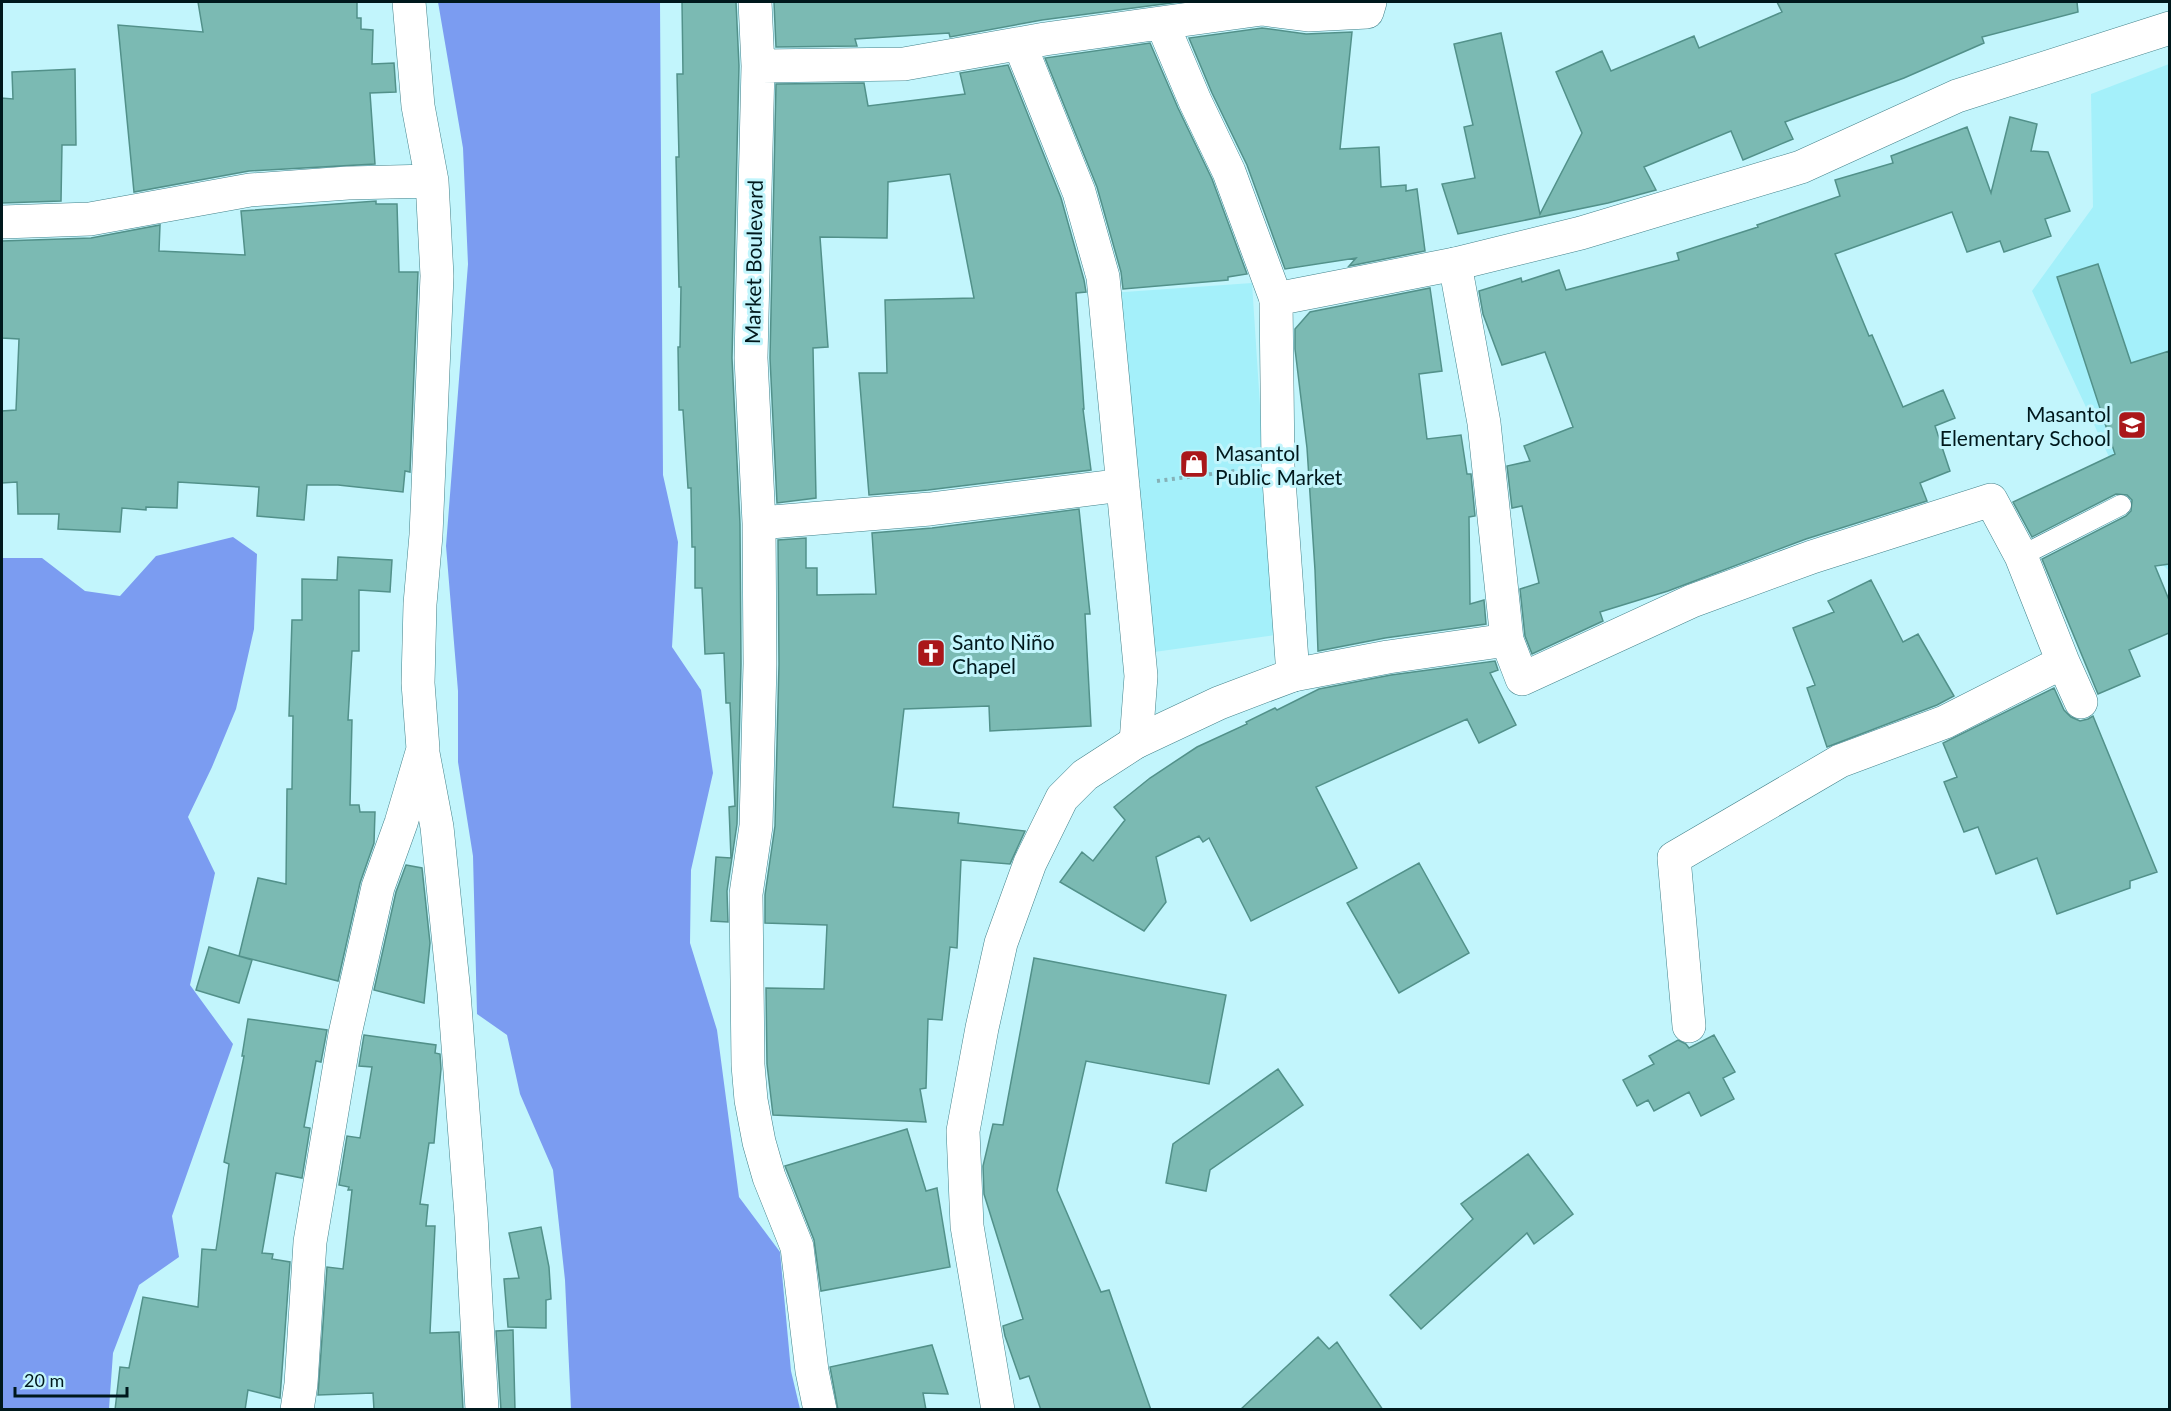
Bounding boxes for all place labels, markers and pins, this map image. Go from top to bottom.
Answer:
place label: Masantol Elementary School [1940,401,2111,450]
school or university icon: Masantol Elementary School [2116,409,2148,441]
place label: Masantol Public Market [1215,440,1343,489]
shop icon: Masantol Public Market [1178,448,1210,480]
place label: Santo Niño Chapel [952,629,1055,678]
church icon: Santo Niño Chapel [915,637,947,669]

